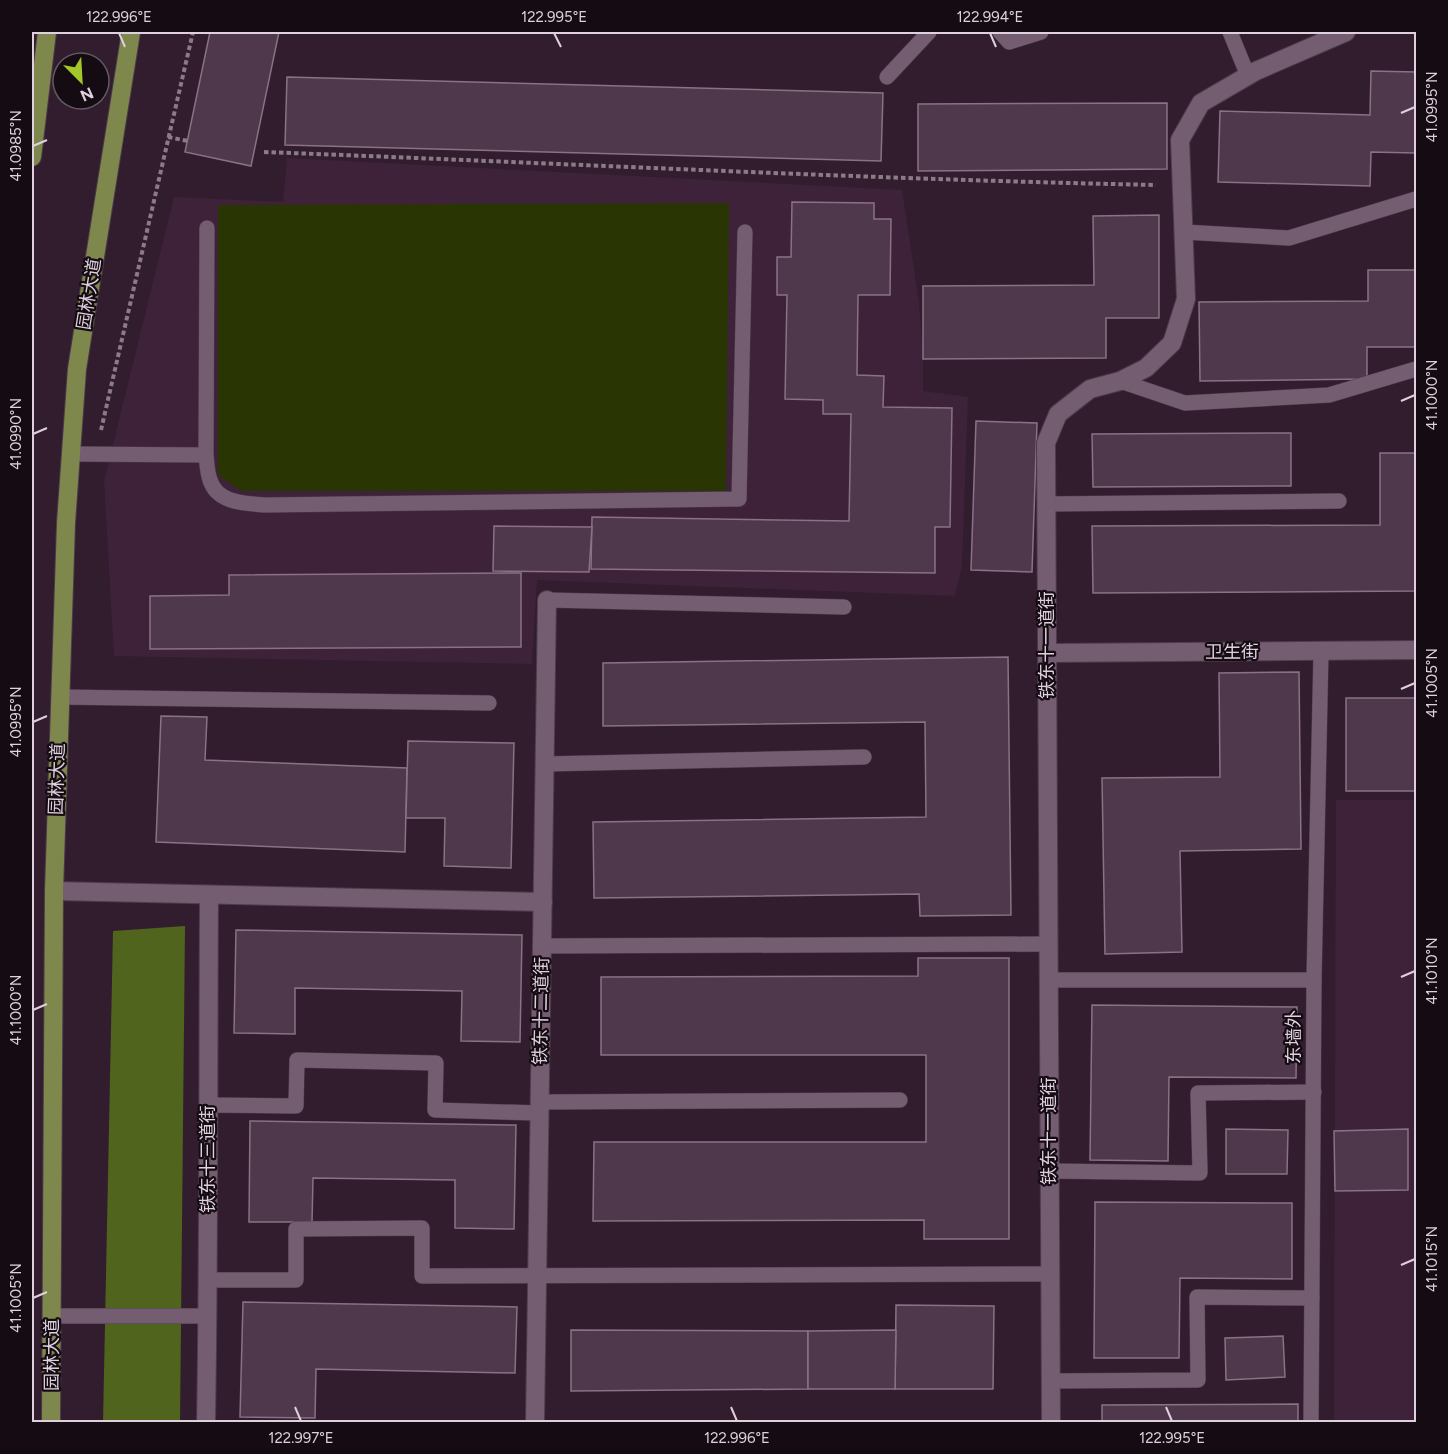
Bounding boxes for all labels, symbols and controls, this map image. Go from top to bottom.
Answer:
text: 122.996°E [86,8,152,26]
text: 122.995°E [521,8,587,26]
text: 122.994°E [957,8,1023,26]
north arrow [51,51,111,111]
text: 41.0995°N [1423,72,1441,143]
text: N [77,83,96,105]
text: 41.0985°N [7,110,25,182]
street label: 园林大道 [73,257,105,331]
text: 41.1000°N [1423,360,1441,430]
text: 41.0990°N [7,398,25,470]
street label: 铁东十一道街 [1036,591,1058,699]
street label: 卫生街 [1205,641,1259,663]
text: 41.1005°N [1423,648,1441,718]
text: 41.0995°N [7,687,25,758]
street label: 园林大道 [45,743,69,815]
text: 41.1010°N [1423,937,1441,1005]
street label: 铁东十二道街 [529,957,553,1065]
text: 41.1000°N [7,975,25,1045]
street label: 东墙外 [1283,1010,1305,1064]
street label: 铁东十一道街 [1038,1077,1060,1185]
street label: 铁东十三道街 [197,1105,219,1213]
text: 41.1015°N [1423,1226,1441,1292]
text: 41.1005°N [7,1263,25,1333]
street label: 园林大道 [41,1319,63,1391]
text: 122.997°E [268,1429,334,1447]
text: 122.996°E [704,1429,770,1447]
text: 122.995°E [1139,1429,1205,1447]

